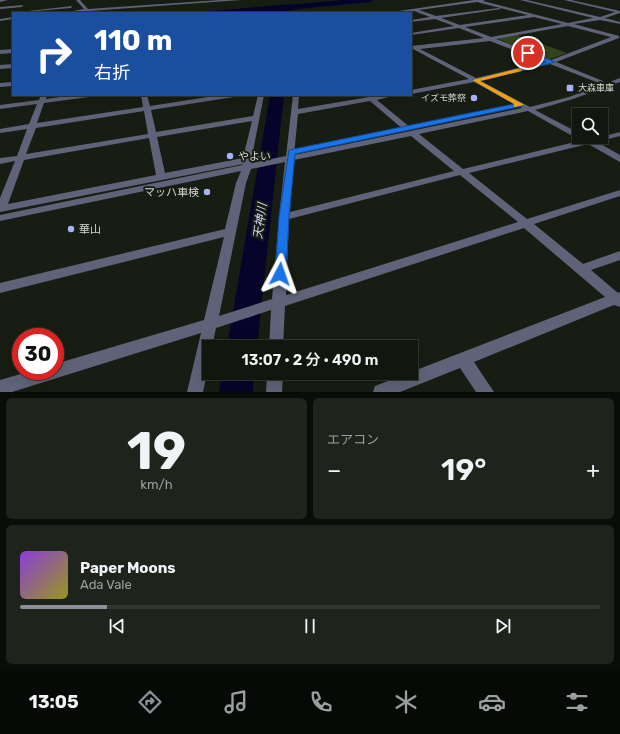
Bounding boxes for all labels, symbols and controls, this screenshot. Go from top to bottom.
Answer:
text: 110 m [94,24,172,57]
icon: right [28,28,80,80]
pin [511,36,545,70]
icon: arrive [517,42,539,64]
text: 右折 [94,62,130,84]
marker: 大森車庫 [565,83,575,93]
place label: 大森車庫 [578,83,614,93]
place label: イズモ葬祭 [421,93,466,103]
marker: イズモ葬祭 [469,93,479,103]
map controls [572,108,608,144]
button: search [572,108,608,144]
place label: やよい [238,150,271,163]
marker: やよい [225,151,235,161]
place label: マッハ車検 [144,186,199,199]
marker: マッハ車検 [202,187,212,197]
water label: 天神川 [251,200,270,240]
place label: 華山 [79,223,101,236]
marker: 華山 [66,224,76,234]
position arrow [259,253,301,295]
speed limit sign: 30 [12,328,64,380]
text: 13:07 · 2 分 · 490 m [242,351,378,369]
text: 19 [127,420,186,482]
text: エアコン [327,432,379,447]
text: 19° [441,452,486,488]
text: − [327,457,341,484]
text: + [586,457,600,484]
text: km/h [140,477,173,492]
text: Paper Moons [80,559,176,577]
text: Ada Vale [80,577,132,592]
icon: previous [106,615,128,637]
icon: pause [299,615,321,637]
icon: next [492,615,514,637]
icon: directions [136,688,164,716]
icon: music [222,688,250,716]
icon: phone [307,688,335,716]
icon: climate [392,688,420,716]
icon: car [478,688,506,716]
icon: filters [563,688,591,716]
text: 13:05 [29,691,79,713]

